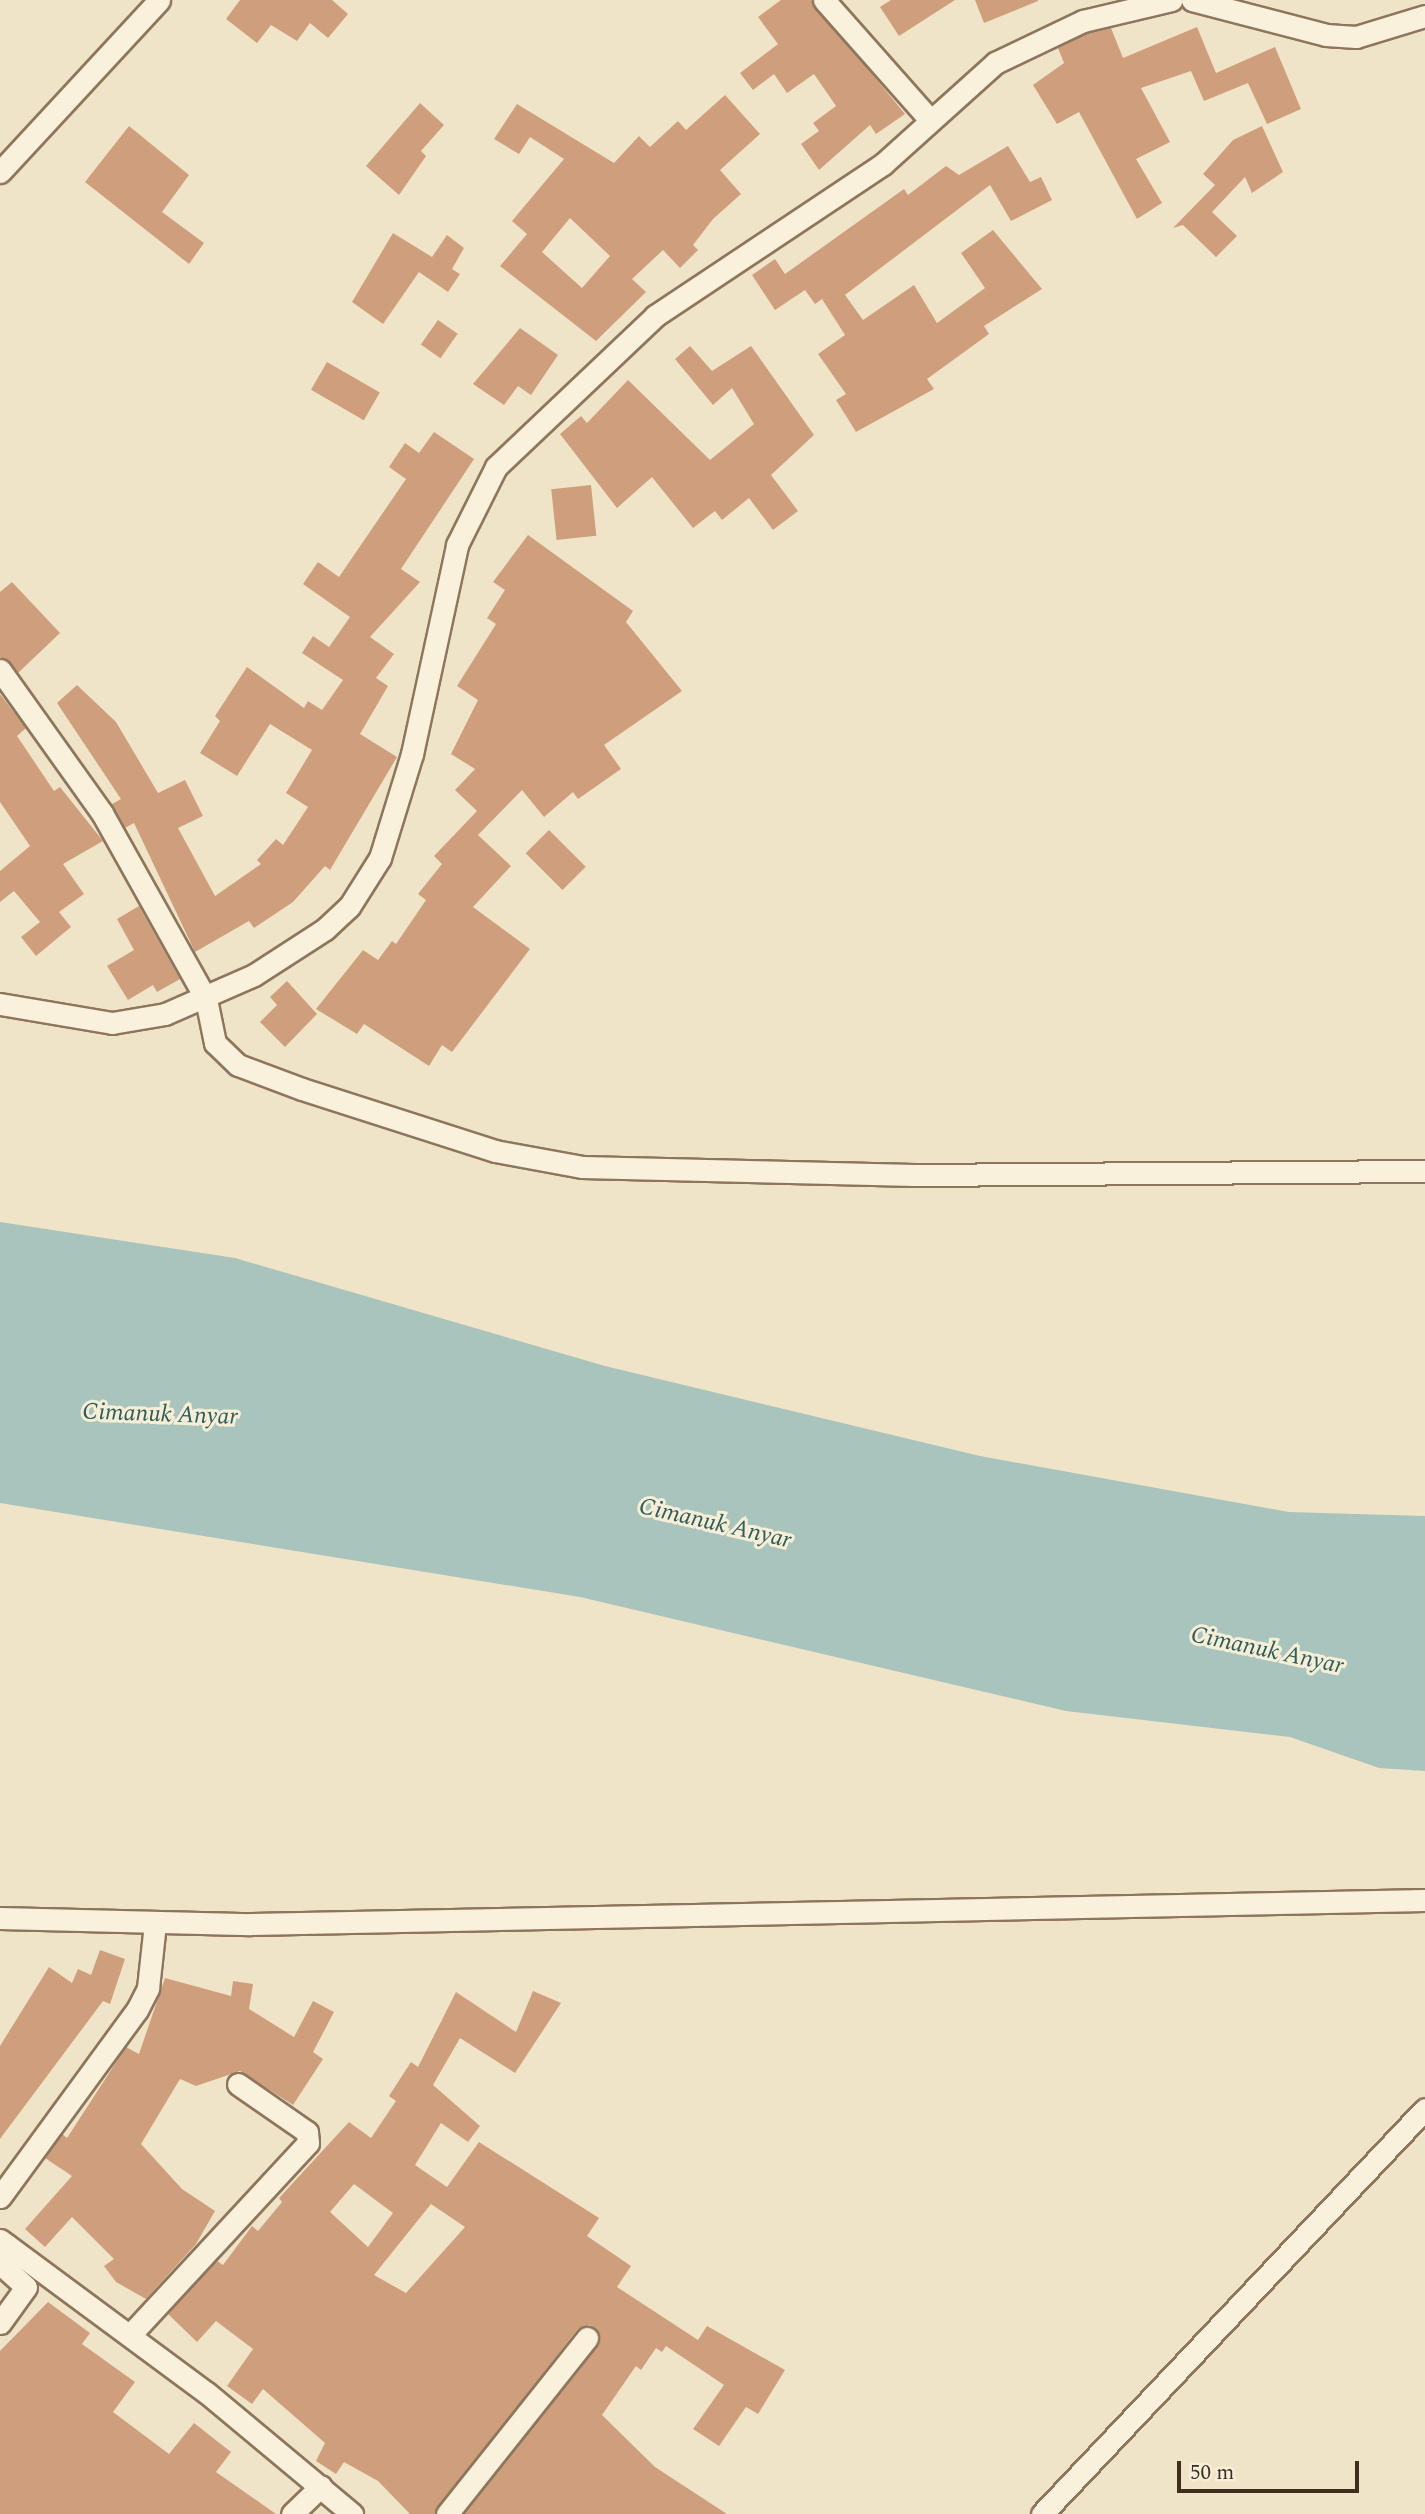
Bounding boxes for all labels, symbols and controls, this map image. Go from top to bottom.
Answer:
water label: Cimanuk Anyar [82,1398,238,1432]
water label: Cimanuk Anyar [636,1492,794,1556]
water label: Cimanuk Anyar [1188,1621,1346,1681]
scale bar [1180,2448,1362,2492]
text: 50 m [1190,2457,1234,2489]

